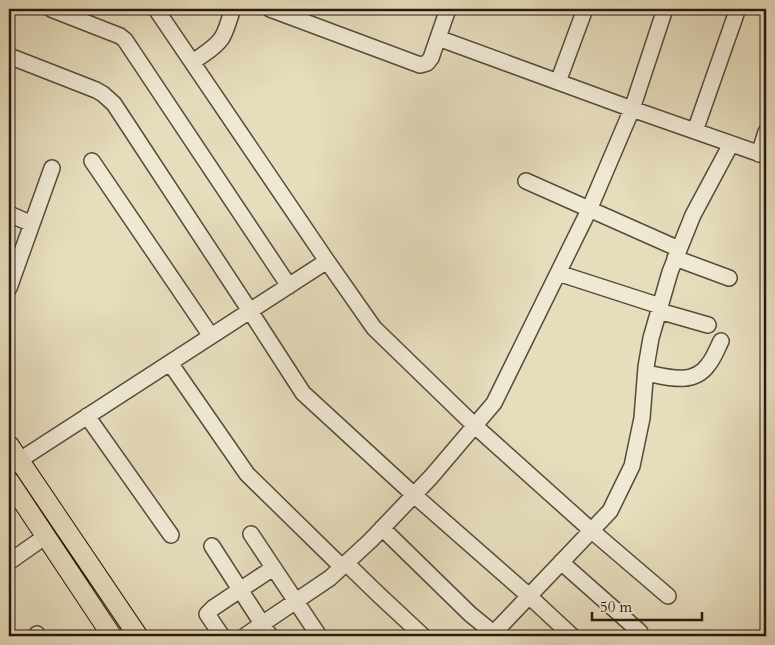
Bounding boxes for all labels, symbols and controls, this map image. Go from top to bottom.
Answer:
scale bar [592,590,702,622]
text: 50 m [600,597,632,617]

